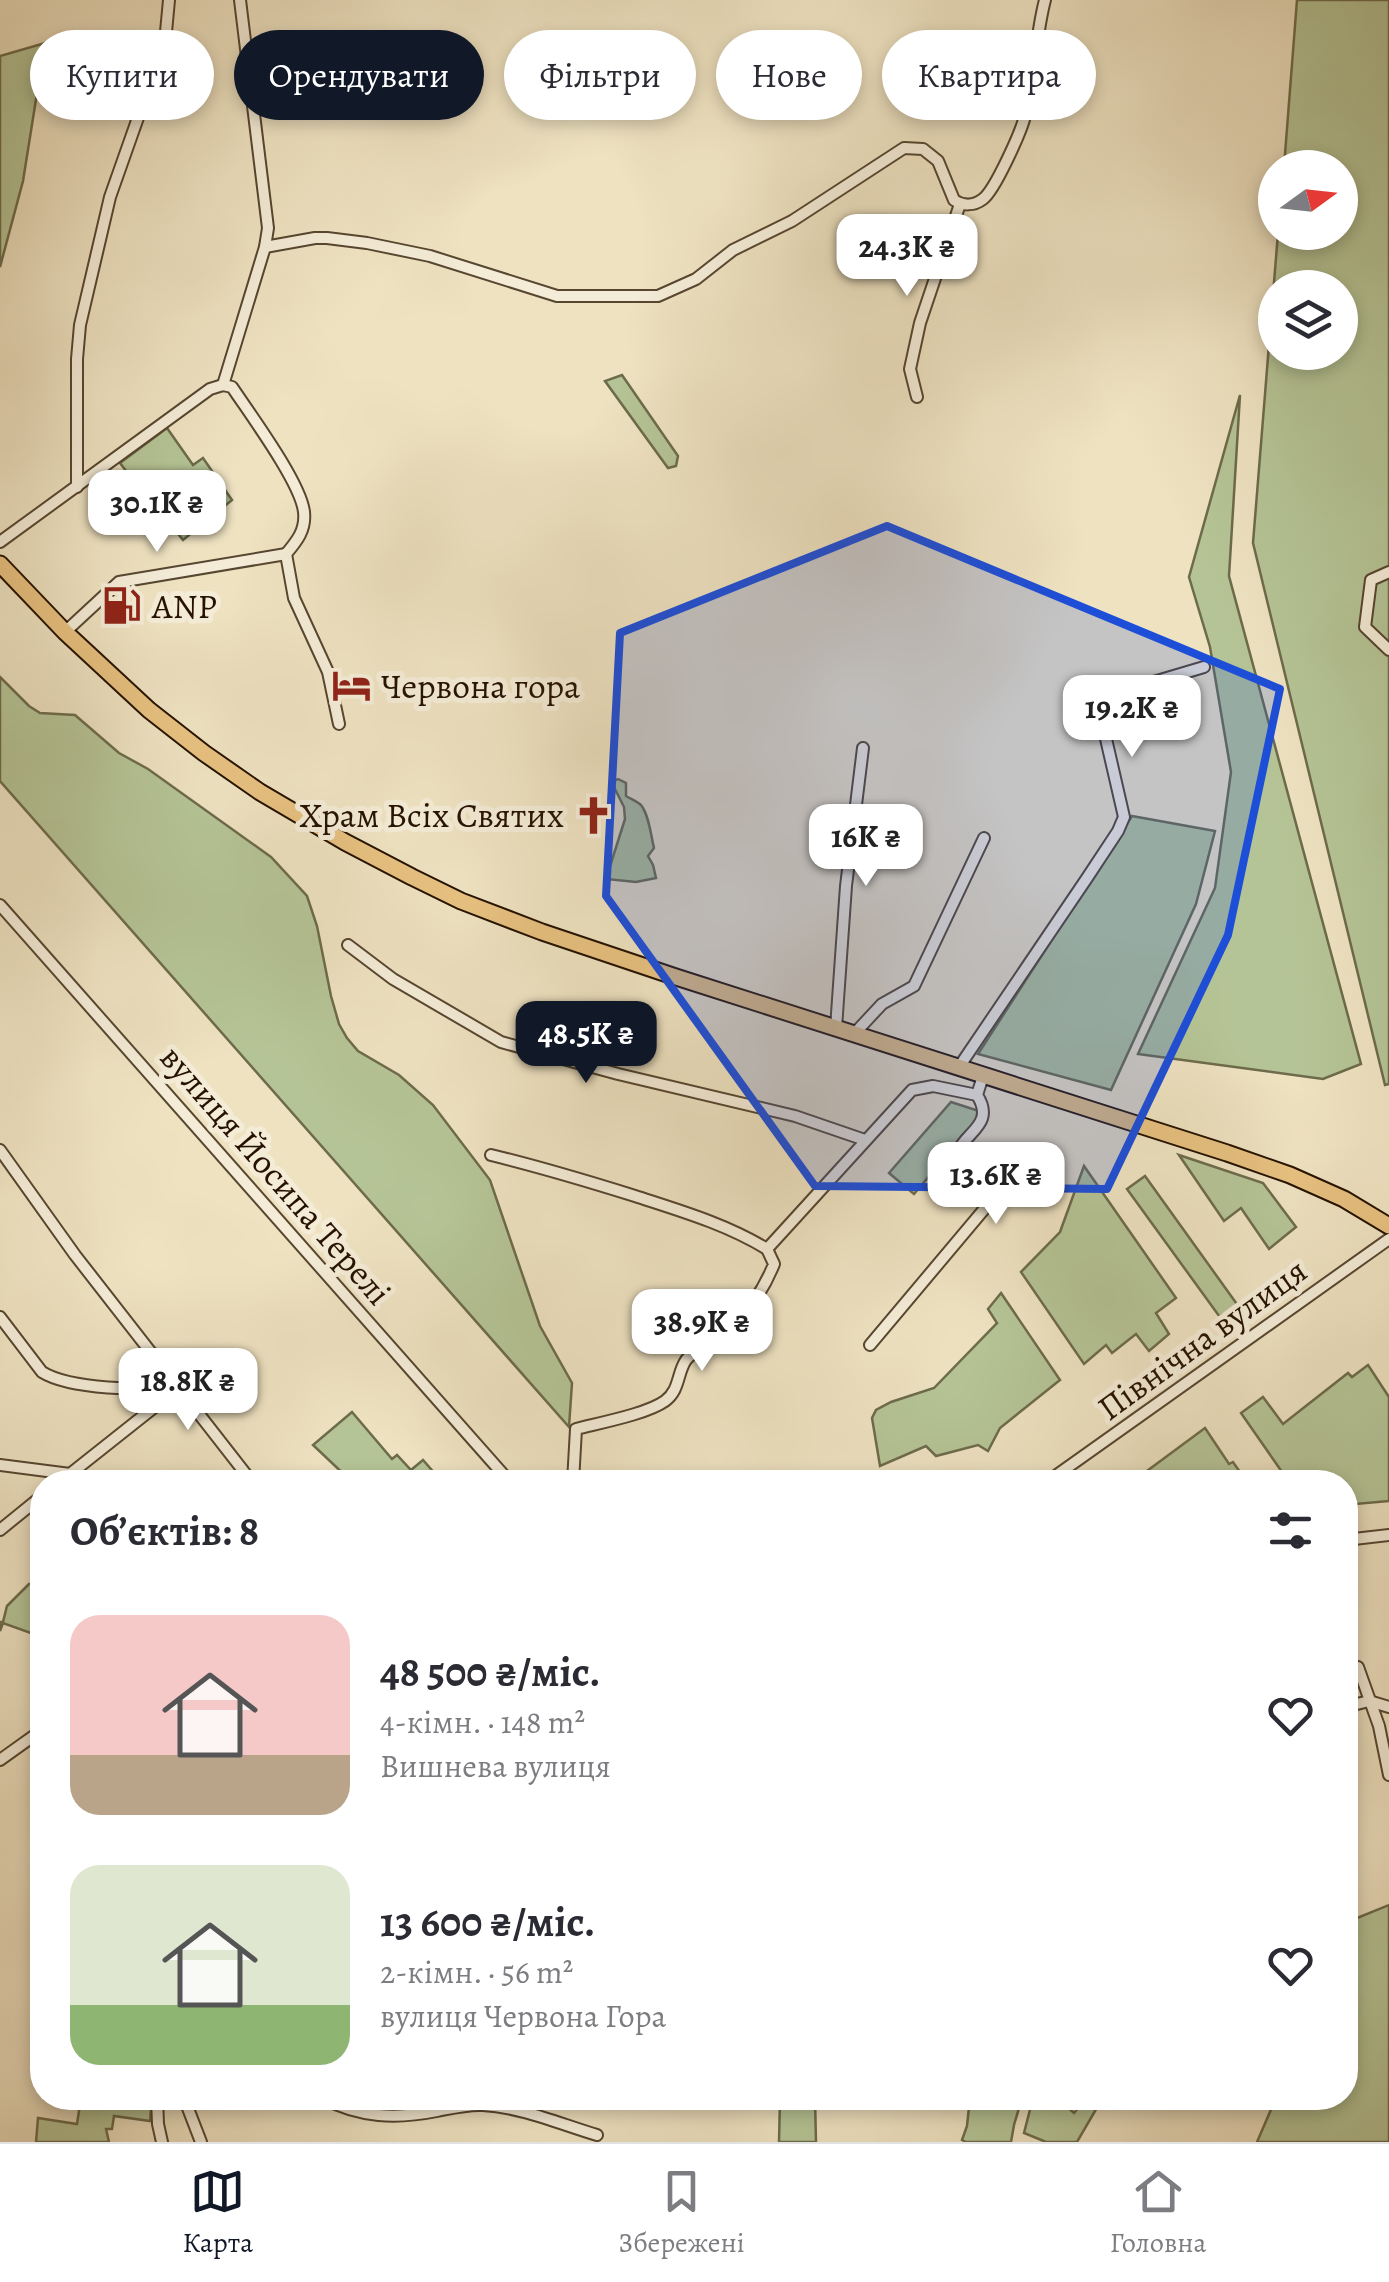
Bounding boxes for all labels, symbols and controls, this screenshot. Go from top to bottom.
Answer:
chip: Купити [30,30,214,120]
chip: Орендувати [234,30,484,120]
chip: Фільтри [504,30,696,120]
chip: Нове [716,30,862,120]
chip: Квартира [882,30,1096,120]
north arrow [1258,150,1358,250]
map controls [1258,150,1358,370]
pin: 24.3K ₴ [815,214,999,299]
text: 24.3K ₴ [859,224,955,268]
button: layers [1258,270,1358,370]
pin: 30.1K ₴ [65,470,249,555]
text: 30.1K ₴ [110,480,204,524]
place label: ANP [151,582,217,630]
fuel station icon: ANP [101,585,143,627]
place label: Червона гора [381,662,580,710]
hotel icon: Червона гора [330,665,372,707]
pin: 19.2K ₴ [1040,675,1224,760]
text: 19.2K ₴ [1085,685,1179,729]
place label: Храм Всіх Святих [299,791,564,839]
church icon: Храм Всіх Святих [573,794,615,836]
pin: 16K ₴ [796,804,936,889]
text: 16K ₴ [831,814,901,858]
pin: 48.5K ₴ [494,1001,678,1086]
text: 48.5K ₴ [538,1011,634,1055]
street label: вулиця Йосипа Терелі [150,1035,402,1315]
pin: 13.6K ₴ [904,1142,1088,1227]
text: 13.6K ₴ [950,1152,1042,1196]
street label: Північна вулиця [1087,1247,1317,1431]
pin: 38.9K ₴ [610,1289,794,1374]
text: 38.9K ₴ [654,1299,750,1343]
pin: 18.8K ₴ [96,1348,280,1433]
text: 18.8K ₴ [141,1358,235,1402]
text: Об’єктів: 8 [70,1502,259,1559]
icon: filters [1263,1503,1318,1558]
text: 48 500 ₴/міс. [380,1643,601,1700]
icon: home [150,1655,270,1775]
icon: heart [1263,1688,1318,1743]
text: 4-кімн. · 148 m² [380,1700,585,1744]
text: Вишнева вулиця [380,1744,611,1788]
text: 13 600 ₴/міс. [380,1893,595,1950]
icon: home [150,1905,270,2025]
icon: heart [1263,1938,1318,1993]
text: 2-кімн. · 56 m² [380,1950,573,1994]
text: вулиця Червона Гора [380,1994,666,2038]
tab: Карта [183,2164,253,2262]
tab: Збережені [618,2164,745,2262]
tab: Головна [1110,2164,1206,2262]

